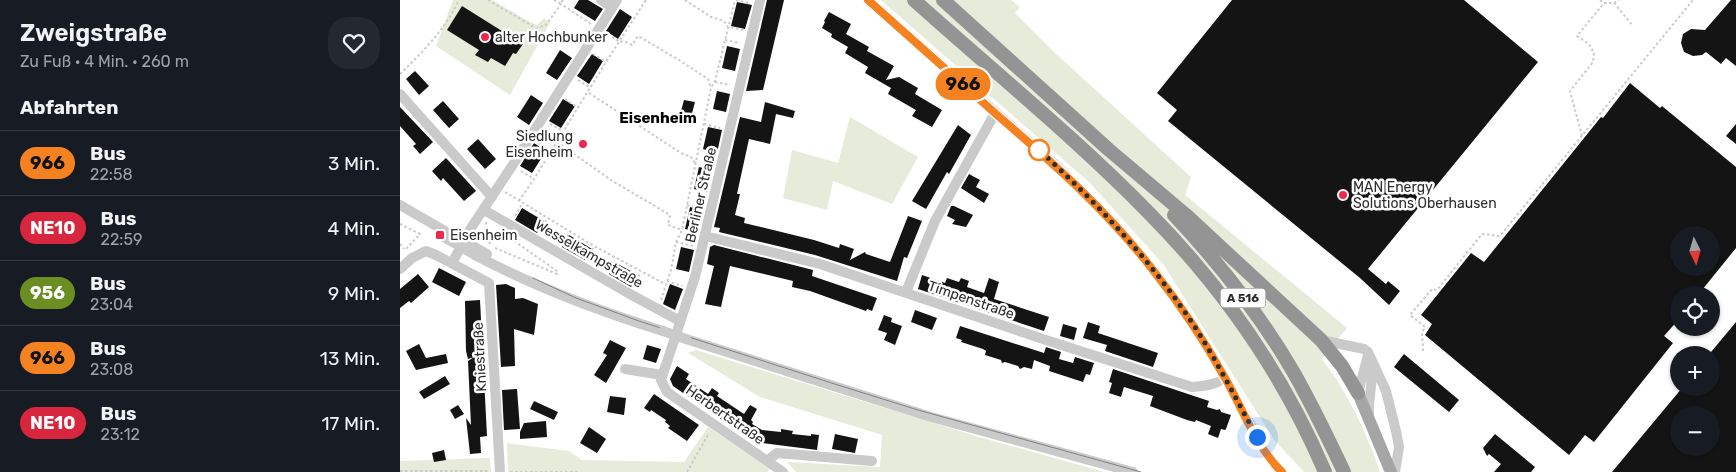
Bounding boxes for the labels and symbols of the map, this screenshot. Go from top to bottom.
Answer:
place label: alter Hochbunker [495,29,608,46]
marker: alter Hochbunker [479,31,491,43]
line badge: 966 [934,68,992,100]
district label: Eisenheim [619,109,697,127]
place label: Siedlung Eisenheim [505,128,573,161]
marker: Siedlung Eisenheim [577,138,589,150]
unlabelled marker [1028,139,1050,161]
street label: Berliner Straße [682,146,720,244]
place label: MAN Energy Solutions Oberhausen [1353,179,1497,212]
marker: MAN Energy Solutions Oberhausen [1337,189,1349,201]
street label: Wesselkampstraße [532,216,646,292]
north arrow [1670,226,1720,276]
place label: Eisenheim [450,227,518,244]
marker: Eisenheim [434,229,446,241]
street label: Timpenstraße [926,277,1017,323]
road number: A 516 [1220,288,1266,308]
street label: Kniestraße [470,322,490,392]
street label: Herbertstraße [683,382,768,448]
your location [1245,425,1270,450]

